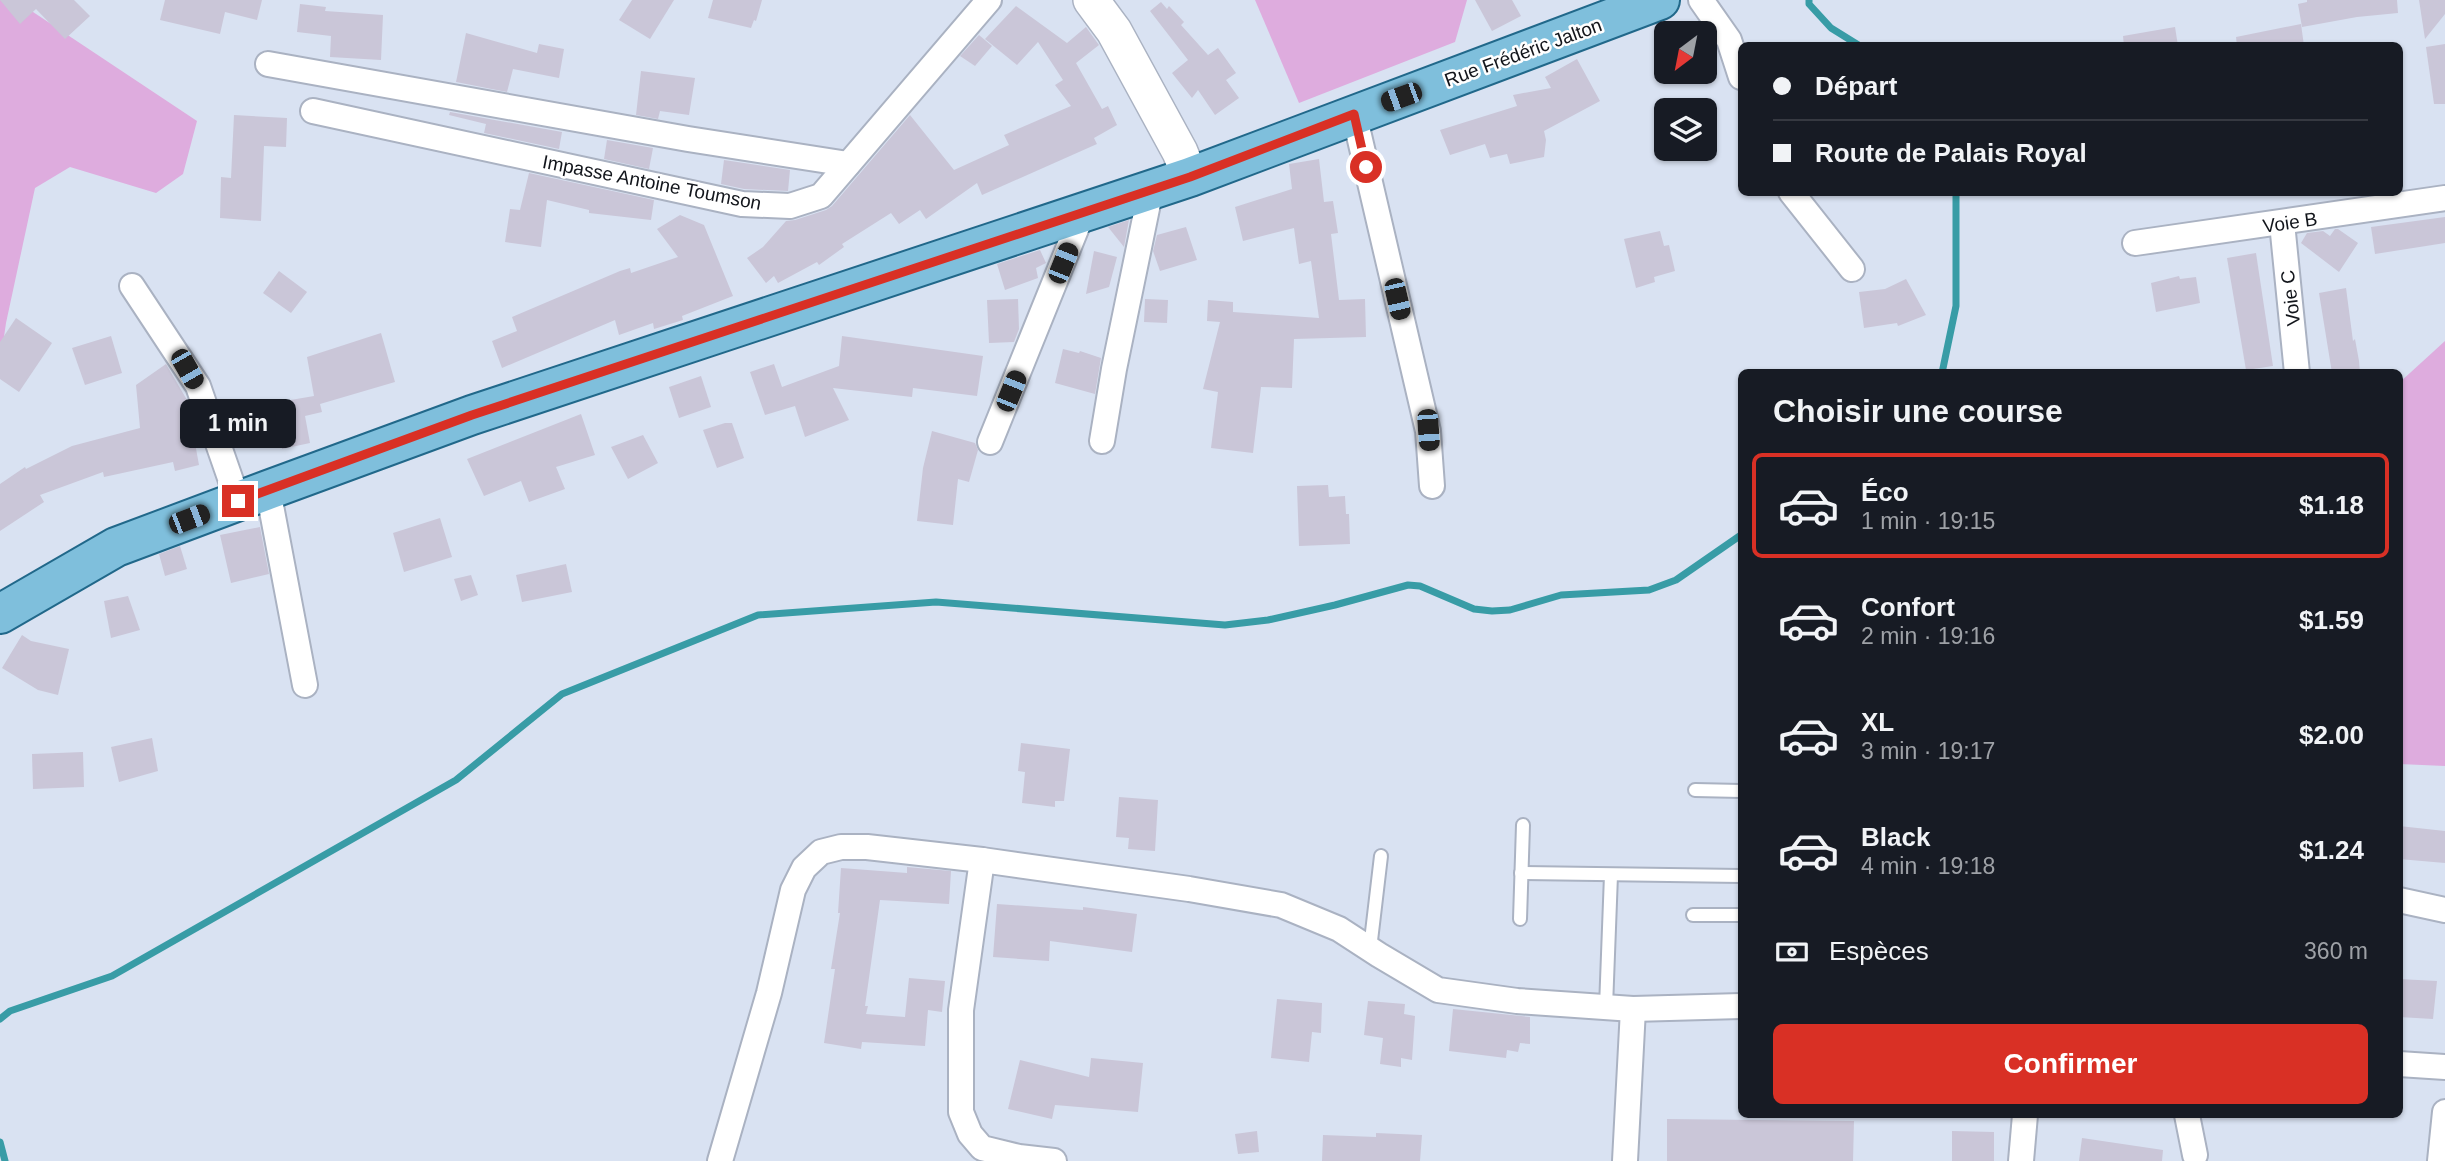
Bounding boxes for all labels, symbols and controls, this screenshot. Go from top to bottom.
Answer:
street label: Rue Frédéric Jalton [1442,14,1605,91]
north arrow [1654,21,1717,84]
map controls [1654,21,1717,161]
text: Départ [1815,71,1897,101]
car [1378,80,1425,114]
button: layers [1654,98,1717,161]
text: Route de Palais Royal [1815,138,2087,168]
street label: Impasse Antoine Toumson [541,151,763,214]
route start [1350,151,1382,183]
street label: Voie B [2261,208,2319,237]
car [1046,240,1081,286]
street label: Voie C [2277,269,2304,327]
car [1383,276,1412,322]
car [168,346,207,392]
car [994,368,1029,414]
text: Choisir une course [1773,393,2063,429]
callout: 1 min [180,400,296,448]
car [1417,408,1440,452]
text: 1 min [208,410,268,436]
icon: car [1777,474,1840,537]
text: Éco [1861,477,1909,507]
route end [222,485,254,517]
text: $1.18 [2299,490,2364,520]
car [166,502,213,536]
text: 1 min · 19:15 [1861,508,1995,534]
icon: car [1777,589,1840,652]
text: Confort [1861,592,1955,622]
text: $1.59 [2299,605,2364,635]
text: 2 min · 19:16 [1861,623,1995,649]
icon: car [1777,704,1840,767]
text: XL [1861,707,1894,737]
text: $2.00 [2299,720,2364,750]
text: 3 min · 19:17 [1861,738,1995,764]
icon: car [1777,819,1840,882]
text: Black [1861,822,1930,852]
text: $1.24 [2299,835,2364,865]
text: 4 min · 19:18 [1861,853,1995,879]
icon: cash [1773,933,1811,971]
text: Espèces [1829,936,1929,966]
text: 360 m [2304,938,2368,964]
button: Confirmer [1773,1024,2368,1104]

